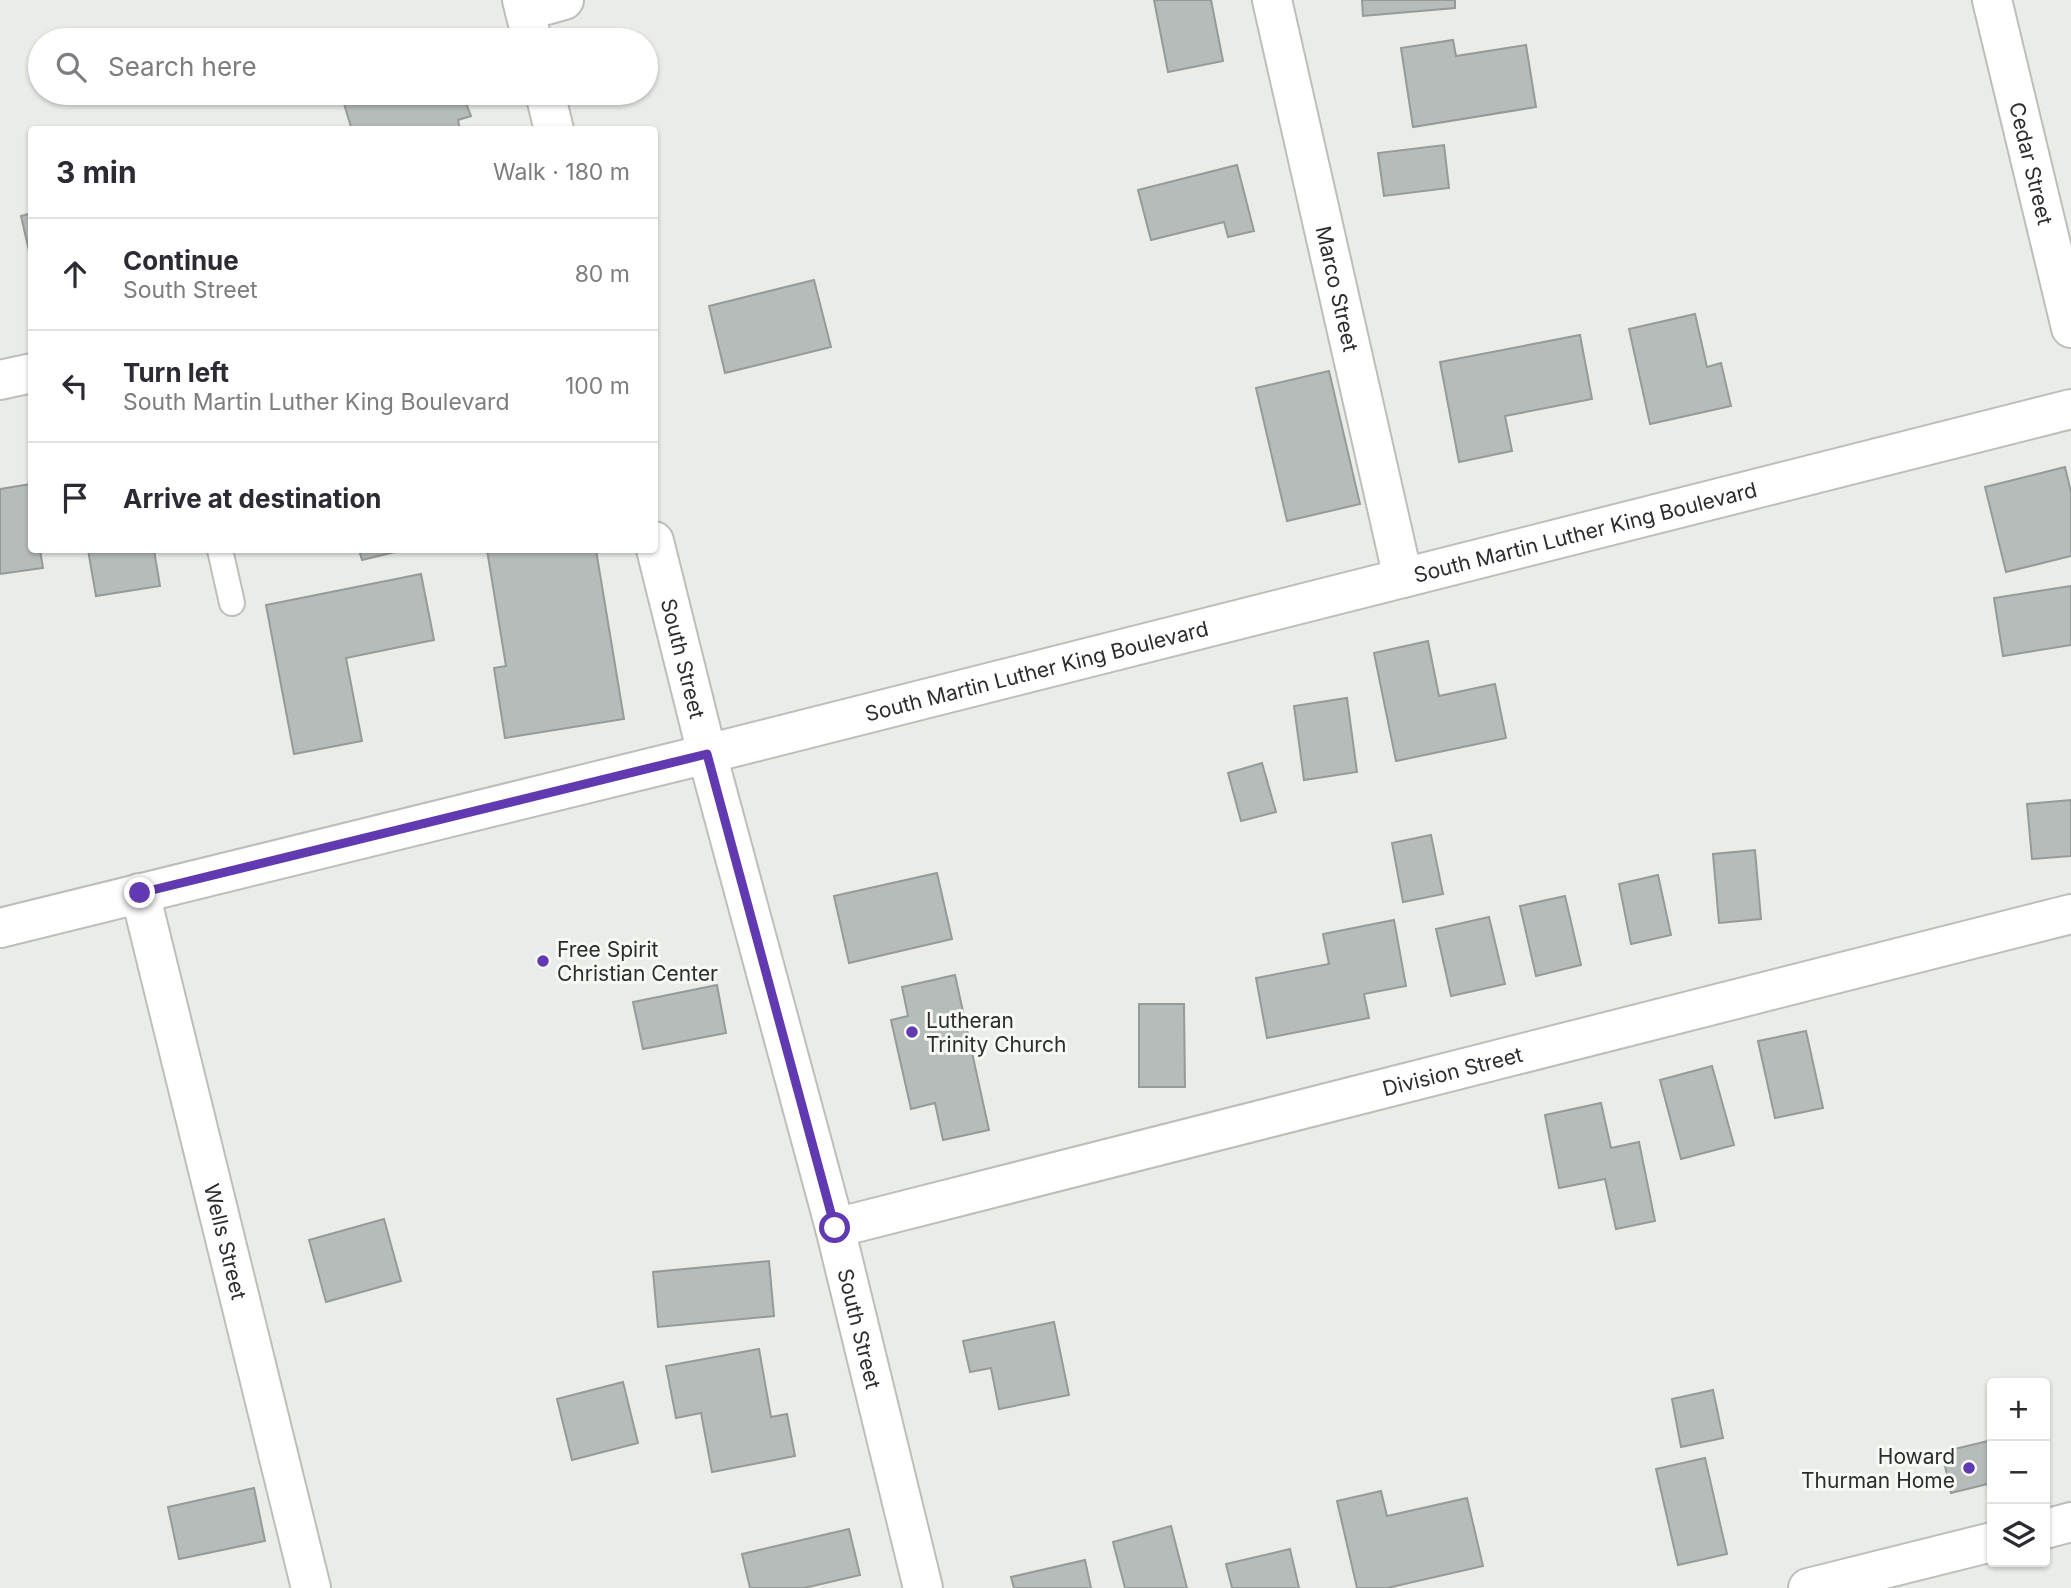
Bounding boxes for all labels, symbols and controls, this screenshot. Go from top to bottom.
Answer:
search box [28,28,658,105]
icon: search [52,48,90,86]
text: Search here [108,51,257,82]
street label: Cedar Street [2005,99,2058,227]
text: 3 min [56,154,137,190]
text: Walk · 180 m [493,158,630,186]
street label: Marco Street [1311,223,1364,354]
text: Continue [123,245,239,276]
icon: ahead [56,255,94,293]
text: 80 m [575,260,630,288]
text: South Street [123,276,258,304]
text: Turn left [123,357,229,388]
icon: left [56,367,94,405]
text: 100 m [565,372,630,400]
text: South Martin Luther King Boulevard [123,388,509,416]
street label: South Martin Luther King Boulevard [1411,476,1759,587]
icon: arrive [56,479,94,517]
text: Arrive at destination [123,483,382,514]
street label: South Street [656,596,710,721]
street label: South Martin Luther King Boulevard [862,615,1211,726]
route end [124,877,155,908]
place label: Free Spirit Christian Center [557,937,718,986]
marker: Free Spirit Christian Center [535,953,551,969]
place label: Lutheran Trinity Church [926,1008,1066,1057]
marker: Lutheran Trinity Church [904,1024,920,1040]
street label: Division Street [1380,1041,1525,1101]
street label: Wells Street [199,1181,252,1302]
route start [819,1212,850,1243]
street label: South Street [833,1266,886,1391]
map controls [1987,1378,2050,1567]
button: + [1987,1378,2050,1441]
button: − [1987,1441,2050,1504]
place label: Howard Thurman Home [1801,1444,1955,1493]
marker: Howard Thurman Home [1961,1460,1977,1476]
button: layers [1987,1504,2050,1567]

